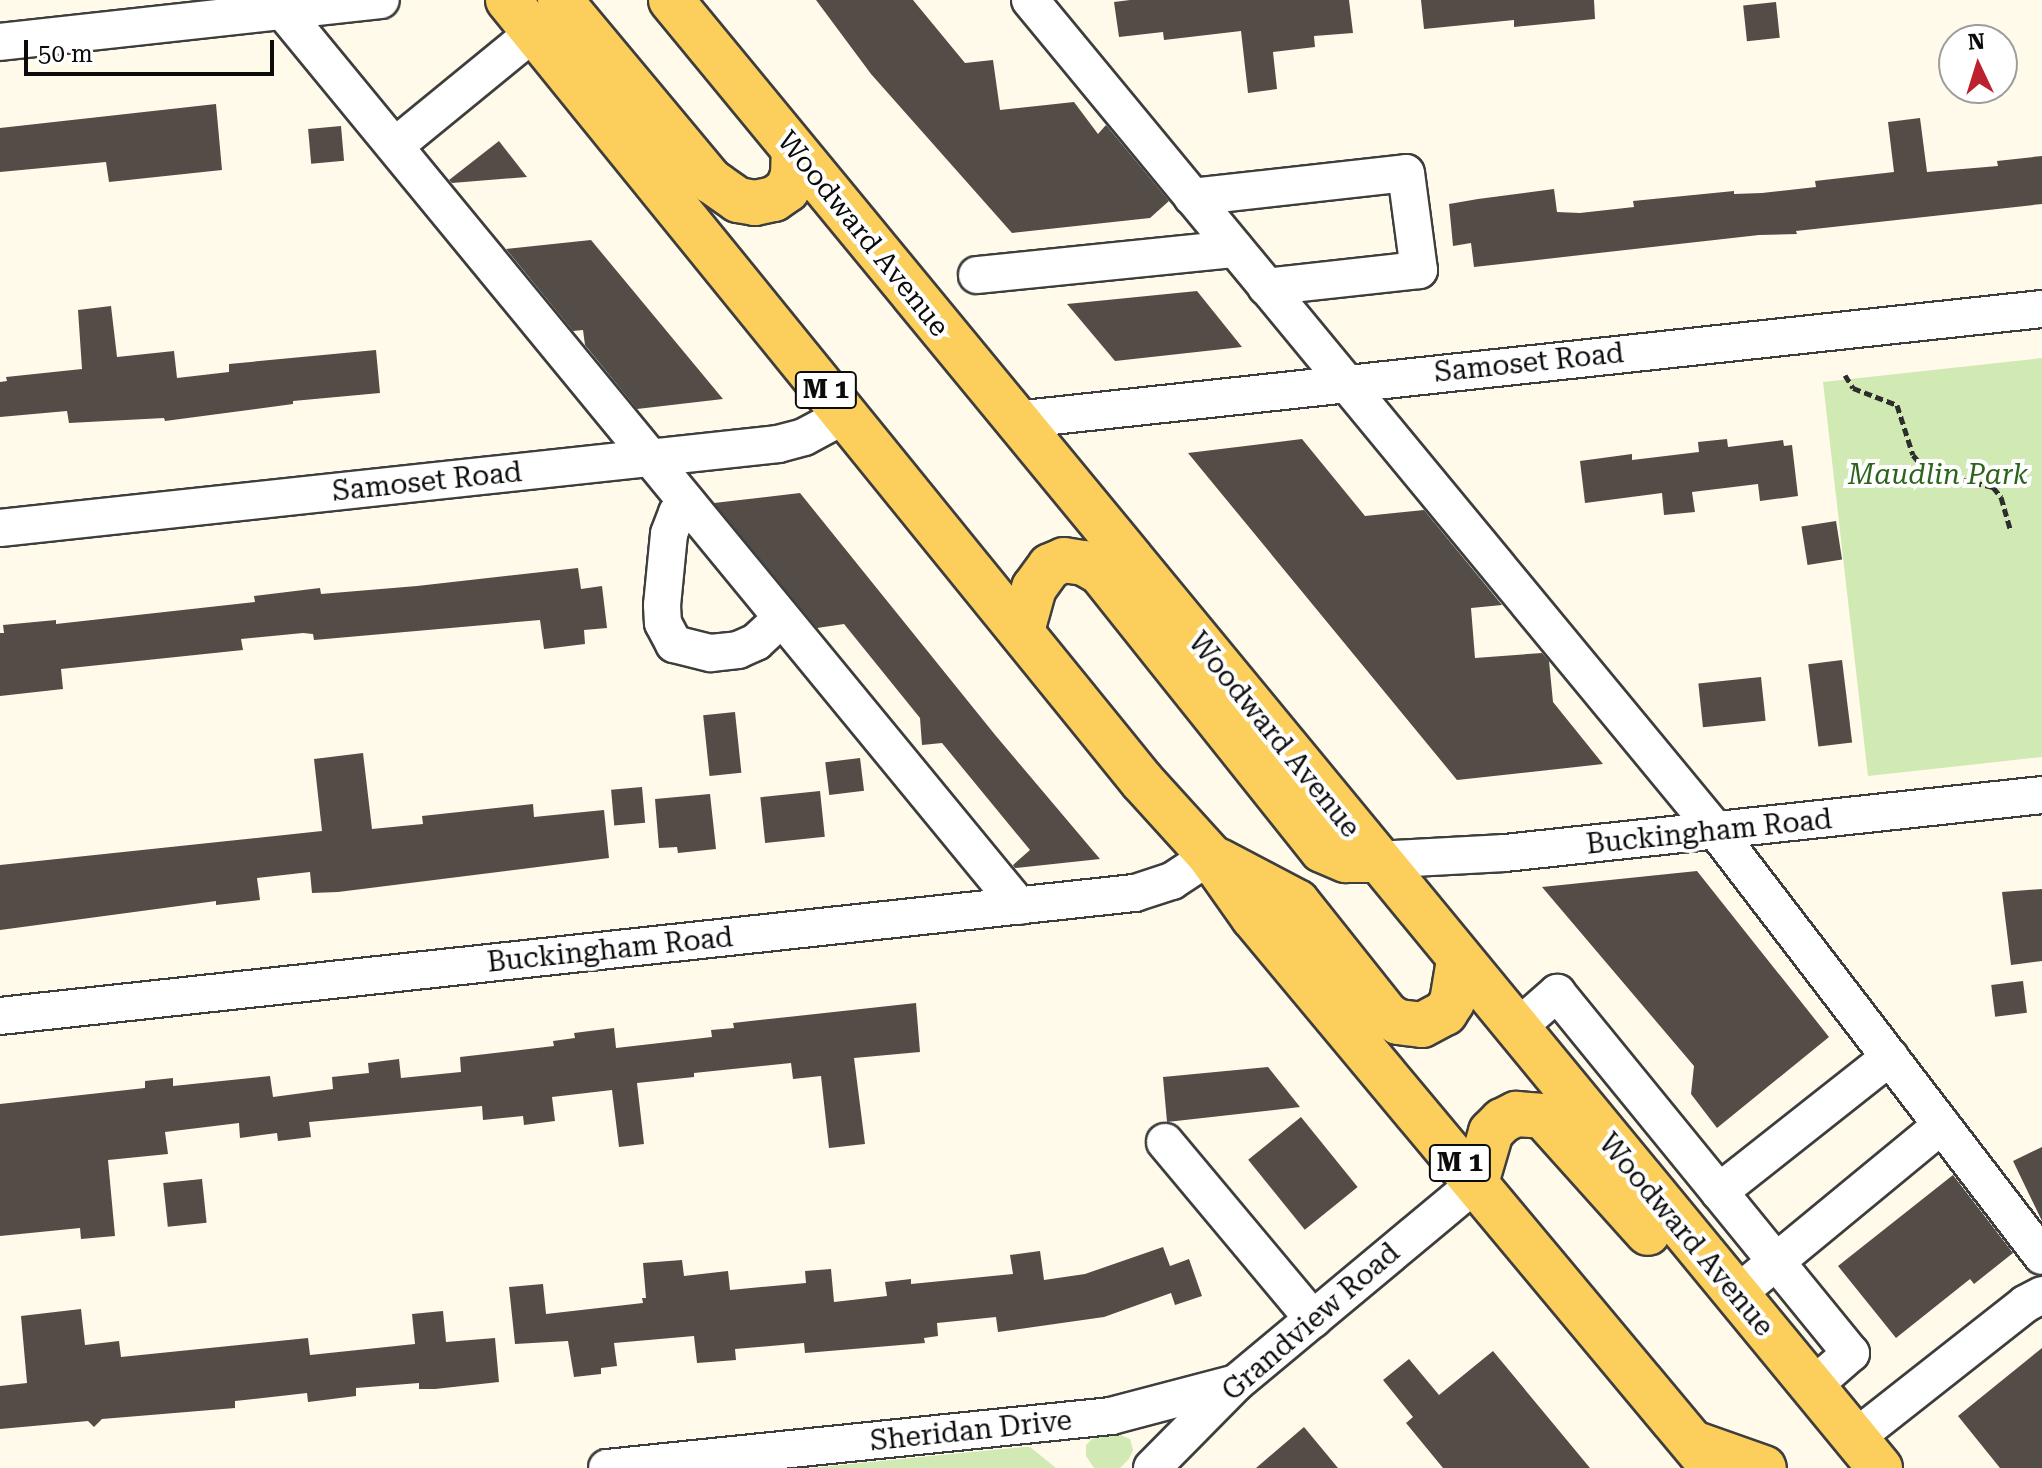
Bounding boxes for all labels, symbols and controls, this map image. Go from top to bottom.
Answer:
scale bar [28,24,278,74]
north arrow [1938,24,2018,104]
text: N [1967,28,1986,55]
text: 50 m [38,40,93,68]
street label: Woodward Avenue [770,125,956,343]
street label: Samoset Road [1433,336,1625,390]
road number: M 1 [794,368,858,412]
street label: Samoset Road [331,455,523,509]
park label: Maudlin Park [1848,458,2028,492]
street label: Woodward Avenue [1181,626,1367,844]
street label: Buckingham Road [1584,802,1834,862]
street label: Buckingham Road [485,920,735,980]
street label: Woodward Avenue [1591,1127,1781,1343]
road number: M 1 [1428,1141,1492,1185]
street label: Grandview Road [1216,1236,1406,1408]
street label: Sheridan Drive [868,1404,1074,1458]

